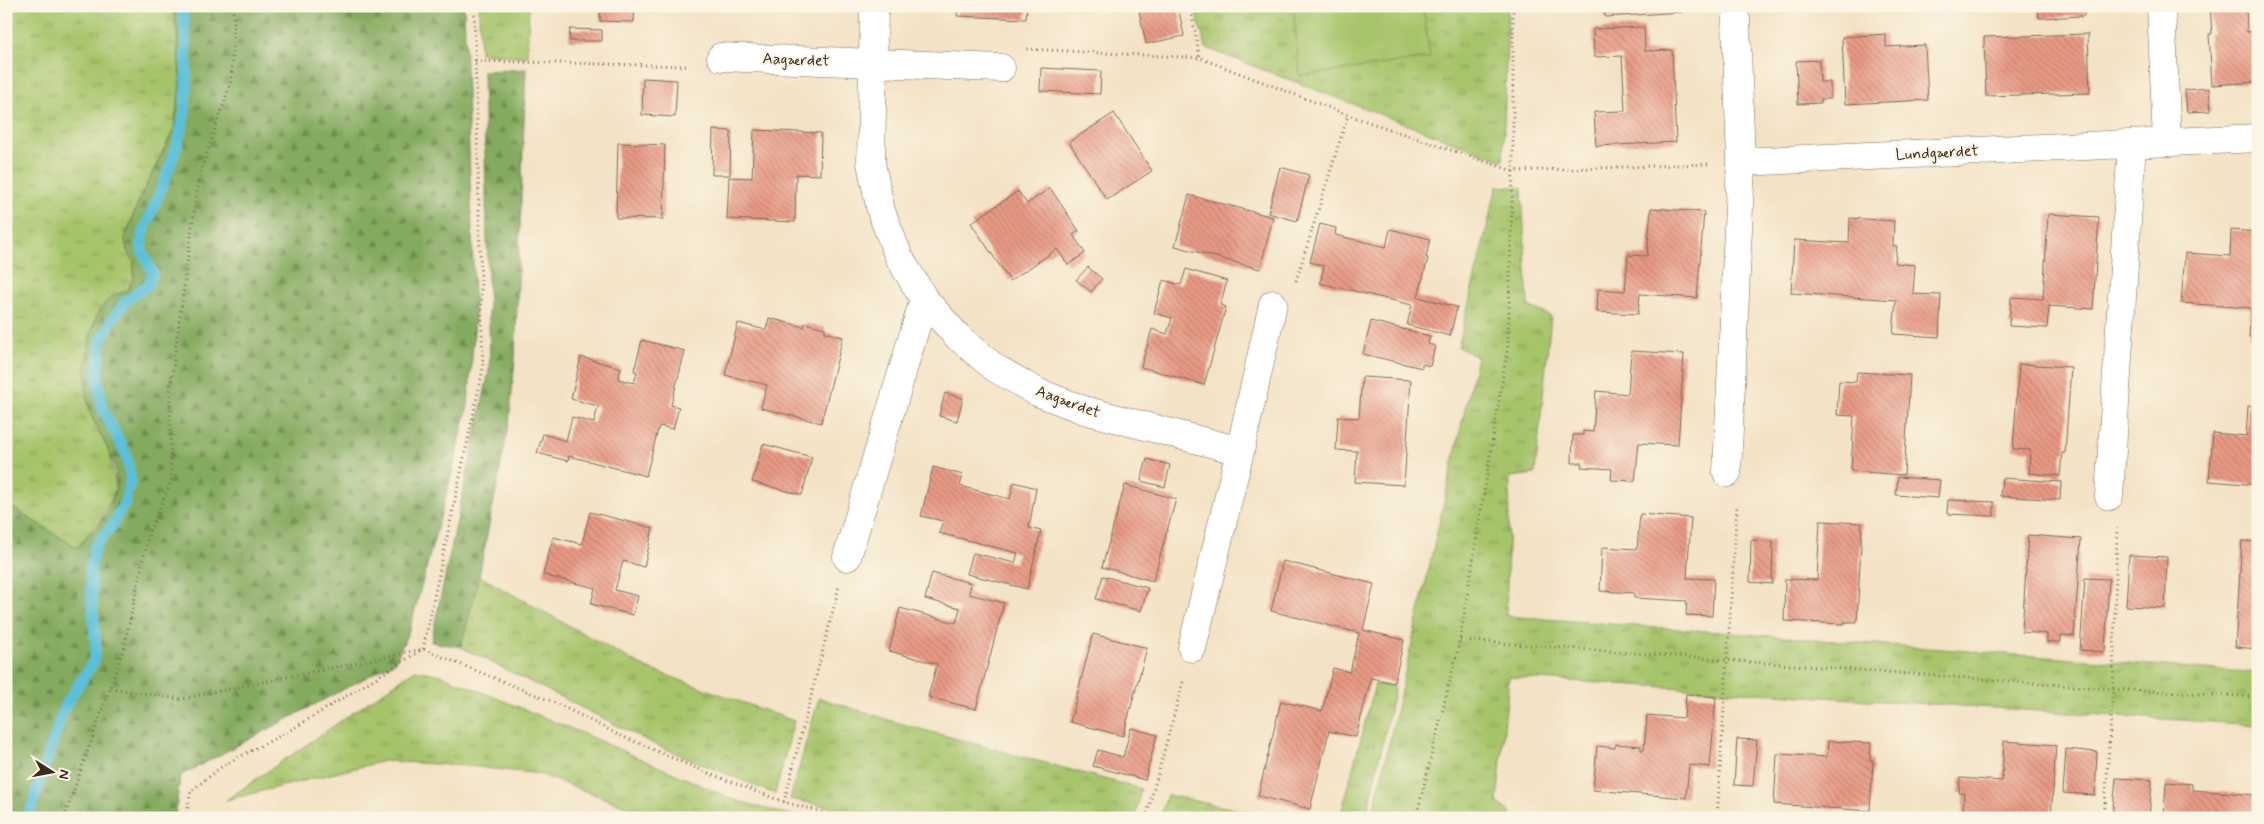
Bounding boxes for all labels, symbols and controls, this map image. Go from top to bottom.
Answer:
street label: Aagærdet [762,48,830,72]
street label: Lundgærdet [1895,140,1980,166]
street label: Aagærdet [1033,381,1104,424]
north arrow [28,746,78,796]
text: N [54,768,74,781]

